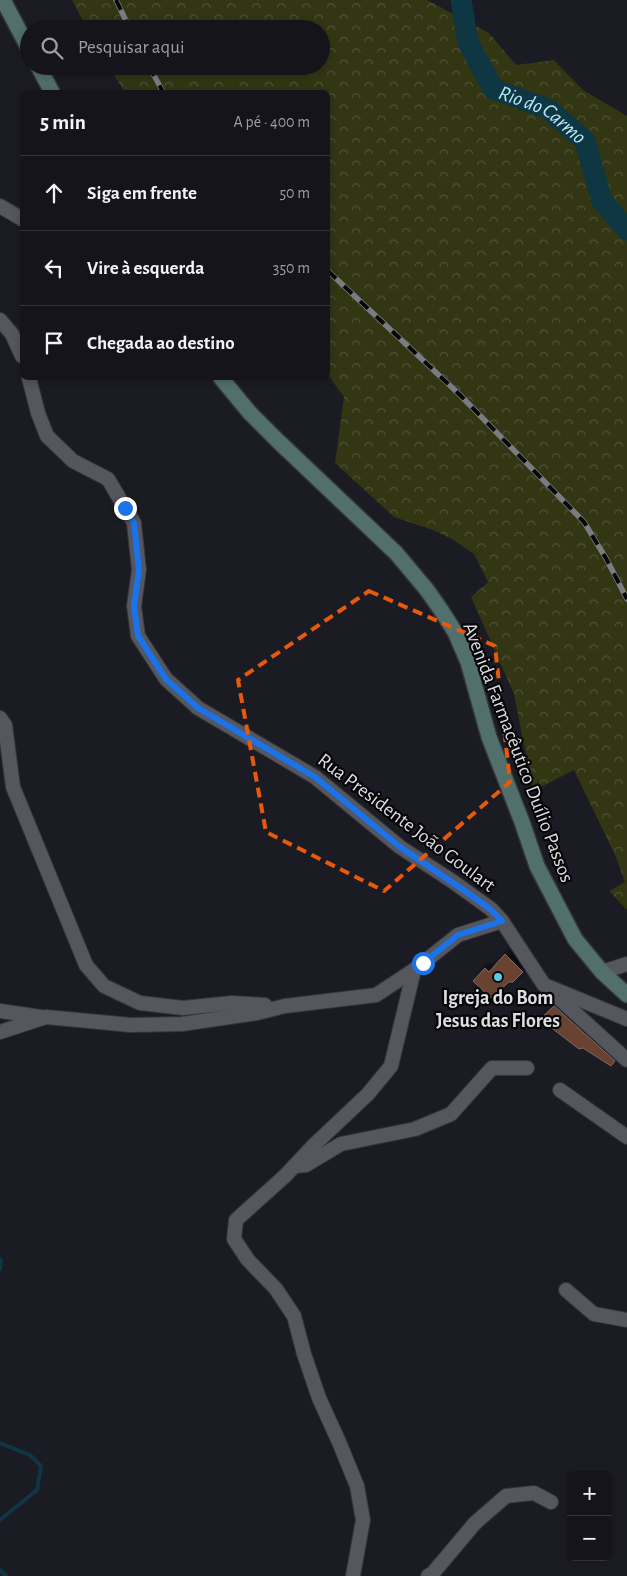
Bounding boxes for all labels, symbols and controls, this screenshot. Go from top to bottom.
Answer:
search box [20,20,330,75]
icon: search [38,34,66,62]
text: Pesquisar aqui [78,38,184,57]
water label: Rio do Carmo [496,82,590,148]
text: 5 min [40,112,86,133]
text: A pé · 400 m [234,114,310,130]
icon: ahead [40,179,68,207]
text: Siga em frente [87,184,197,203]
text: 50 m [279,185,310,201]
icon: left [40,254,68,282]
text: Vire à esquerda [87,259,204,278]
text: 350 m [273,260,310,276]
icon: arrive [40,329,68,357]
text: Chegada ao destino [87,334,235,353]
route end [114,497,137,520]
street label: Avenida Farmacêutico Duílio Passos [459,620,577,885]
street label: Rua Presidente João Goulart [314,750,499,896]
route start [412,952,435,975]
marker: Igreja do Bom Jesus das Flores [492,971,504,983]
place label: Igreja do Bom Jesus das Flores [436,988,560,1031]
map controls [567,1471,612,1561]
button: + [567,1471,612,1516]
button: − [567,1516,612,1561]

